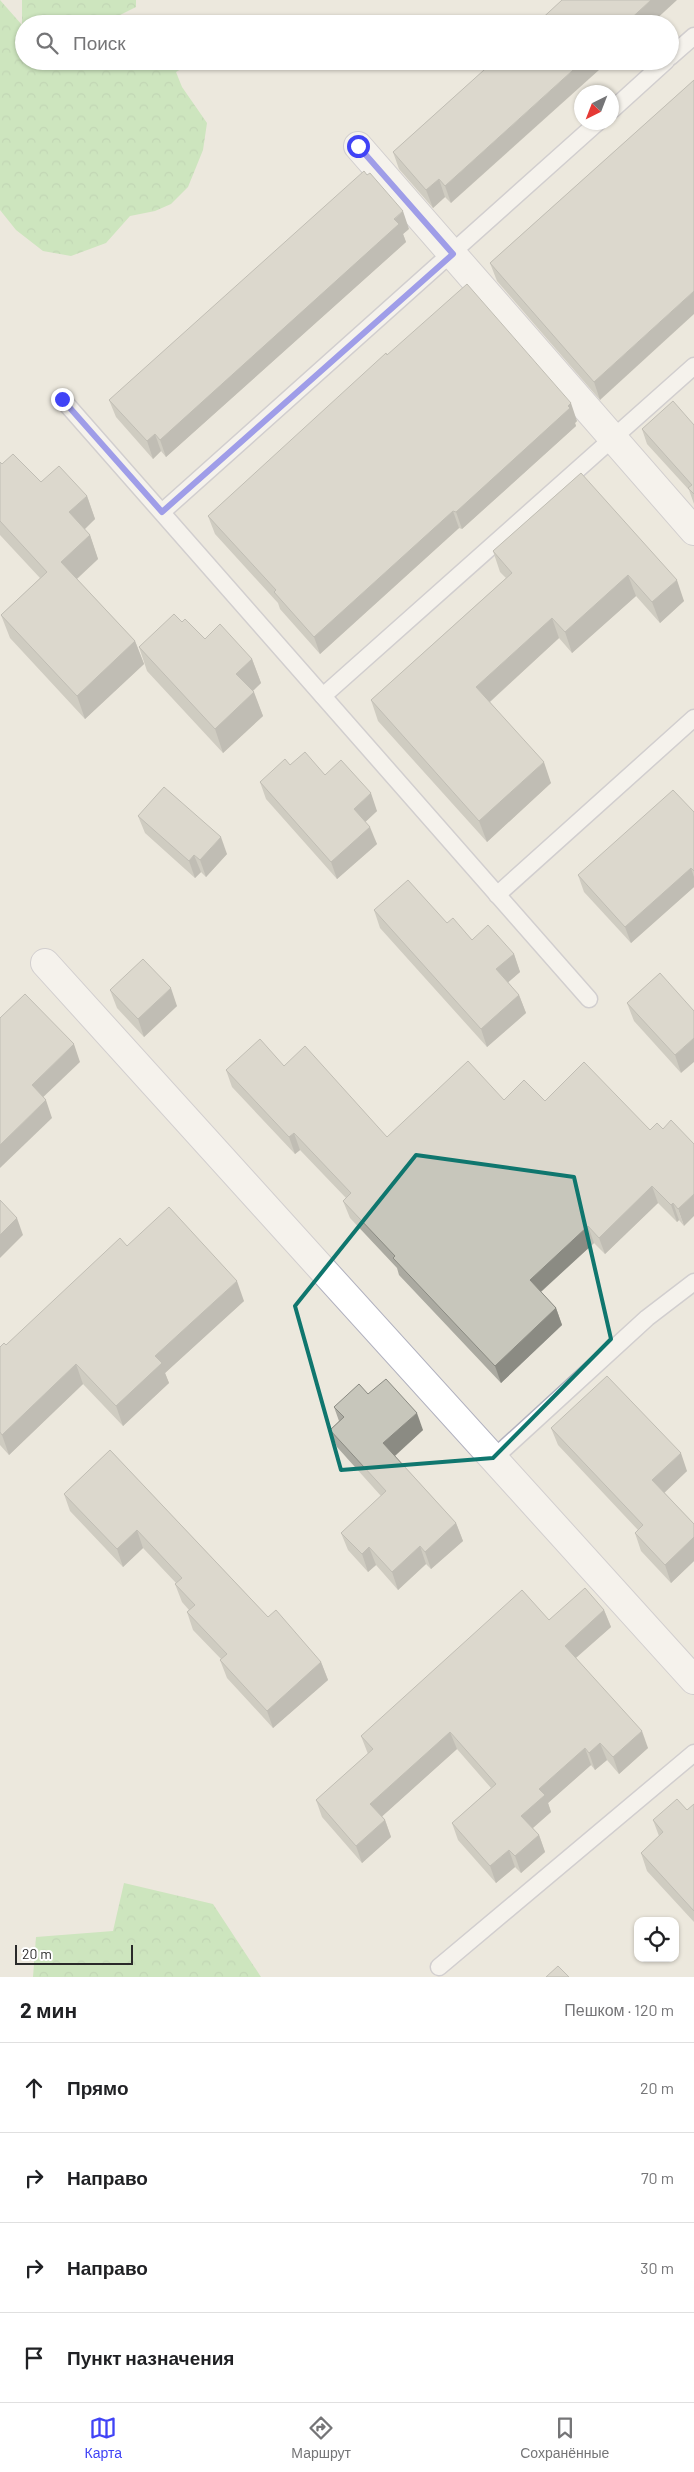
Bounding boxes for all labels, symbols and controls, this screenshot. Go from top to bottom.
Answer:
search box [15,15,679,70]
icon: search [33,29,61,57]
text: Поиск [73,31,126,54]
north arrow [574,85,619,130]
route start [347,135,370,158]
route end [51,388,74,411]
map controls [634,1917,679,1962]
button: locate [634,1917,679,1962]
scale bar [15,1942,132,1965]
text: 20 m [22,1945,52,1962]
text: 2 мин [20,1997,77,2022]
text: Пешком · 120 m [564,2000,674,2019]
icon: ahead [20,2074,48,2102]
text: Прямо [67,2076,129,2099]
text: 20 m [640,2078,674,2097]
icon: right [20,2164,48,2192]
text: Направо [67,2166,148,2189]
text: 70 m [641,2168,674,2187]
icon: right [20,2254,48,2282]
text: Направо [67,2256,148,2279]
text: 30 m [640,2258,674,2277]
icon: arrive [20,2344,48,2372]
text: Пункт назначения [67,2346,234,2369]
tab: Карта [85,2414,122,2461]
tab: Маршрут [291,2414,351,2461]
tab: Сохранённые [520,2414,609,2461]

